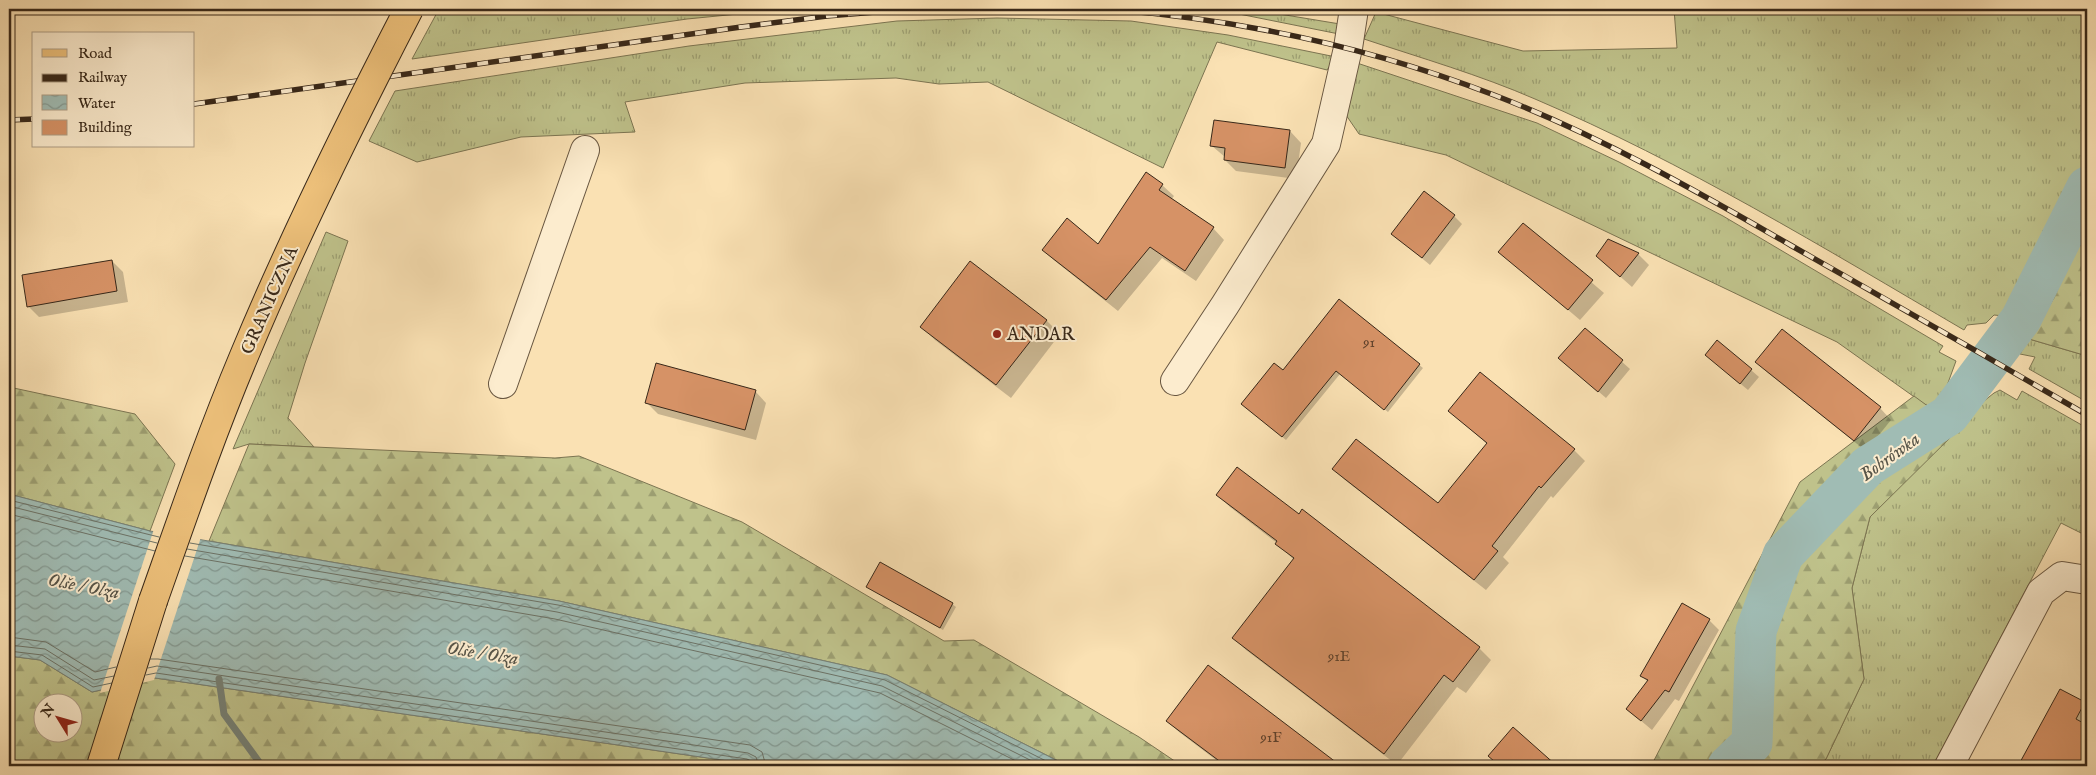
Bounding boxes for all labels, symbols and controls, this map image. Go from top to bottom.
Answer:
legend [32,32,195,148]
text: Road [78,44,113,63]
text: Railway [78,68,128,87]
text: Water [78,94,116,113]
text: Building [78,118,133,137]
street label: GRANICZNA [236,242,305,358]
place label: ANDAR [1006,324,1076,347]
marker: ANDAR [991,328,1003,340]
house number: 91 [1362,333,1375,352]
water label: Bobrówka [1856,428,1925,487]
water label: Olše / Olza [46,568,121,606]
water label: Olše / Olza [445,636,520,671]
house number: 91E [1327,647,1350,666]
north arrow [32,692,82,742]
text: N [37,701,59,722]
house number: 91F [1259,728,1282,747]

